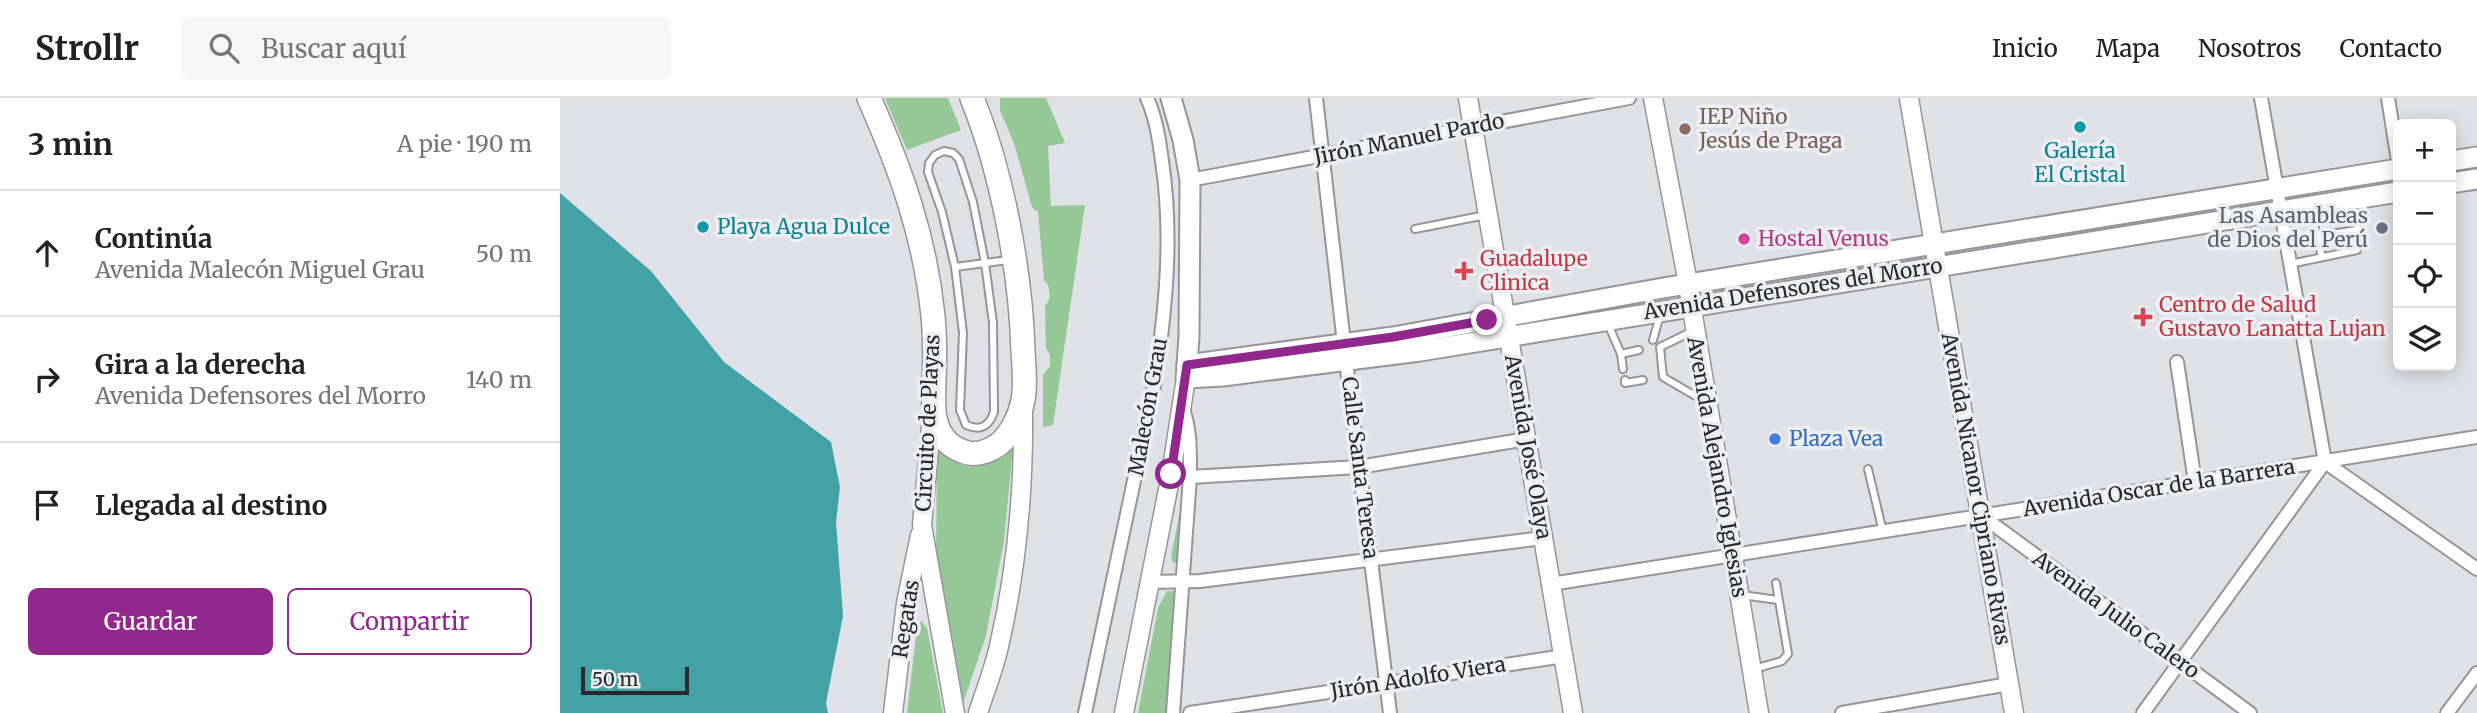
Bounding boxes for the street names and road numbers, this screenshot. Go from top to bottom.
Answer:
street label: Jirón Manuel Pardo [1310,107,1506,170]
street label: Avenida Defensores del Morro [1641,252,1944,326]
street label: Avenida Nicanor Cipriano Rivas [1936,330,2017,647]
street label: Avenida Alejandro Iglesias [1681,333,1754,600]
street label: Circuito de Playas [909,334,946,512]
street label: Malecón Grau [1122,336,1173,478]
street label: Avenida José Olaya [1499,351,1558,541]
street label: Calle Santa Teresa [1336,375,1385,561]
street label: Avenida Oscar de la Barrera [2020,453,2297,523]
street label: Avenida Julio Calero [2027,544,2205,684]
street label: Regatas [886,578,925,660]
street label: Jirón Adolfo Viera [1327,650,1507,705]

